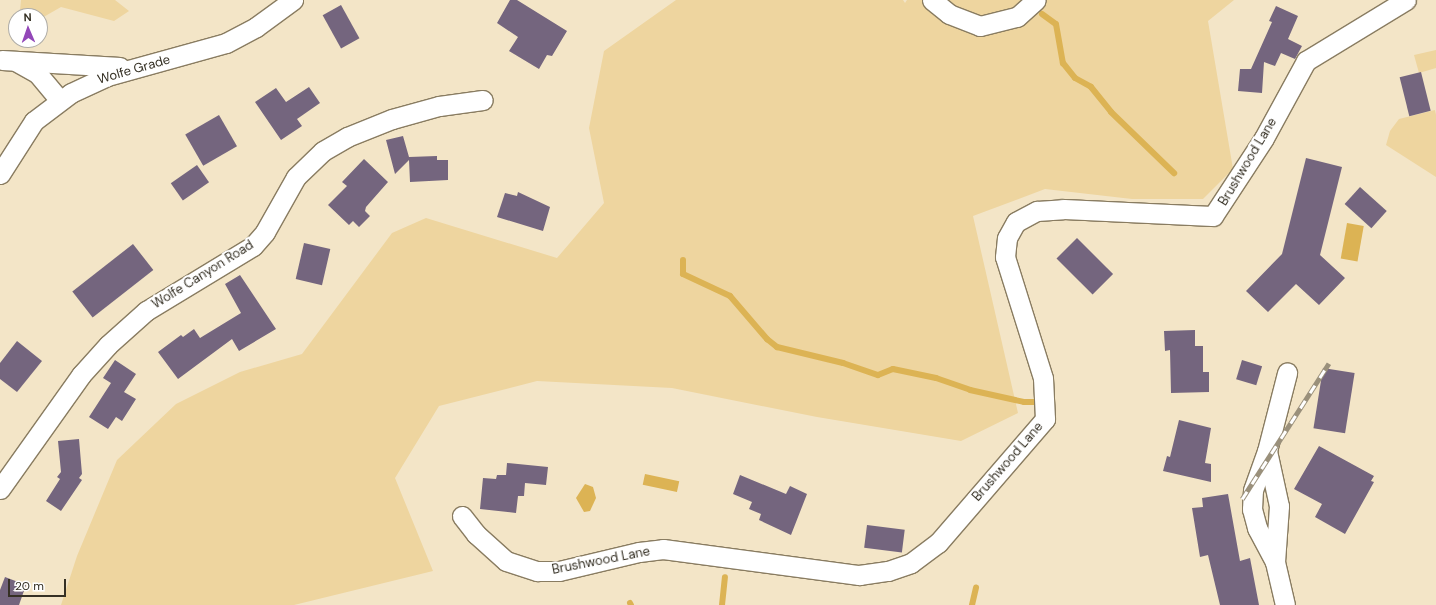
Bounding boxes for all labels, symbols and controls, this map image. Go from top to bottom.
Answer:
north arrow [8,8,48,48]
text: N [23,10,32,24]
street label: Wolfe Grade [96,52,172,88]
street label: Brushwood Lane [1216,115,1280,209]
street label: Wolfe Canyon Road [149,237,257,313]
street label: Brushwood Lane [969,419,1047,505]
street label: Brushwood Lane [551,544,651,578]
scale bar [10,571,68,597]
text: 20 m [15,578,44,594]

